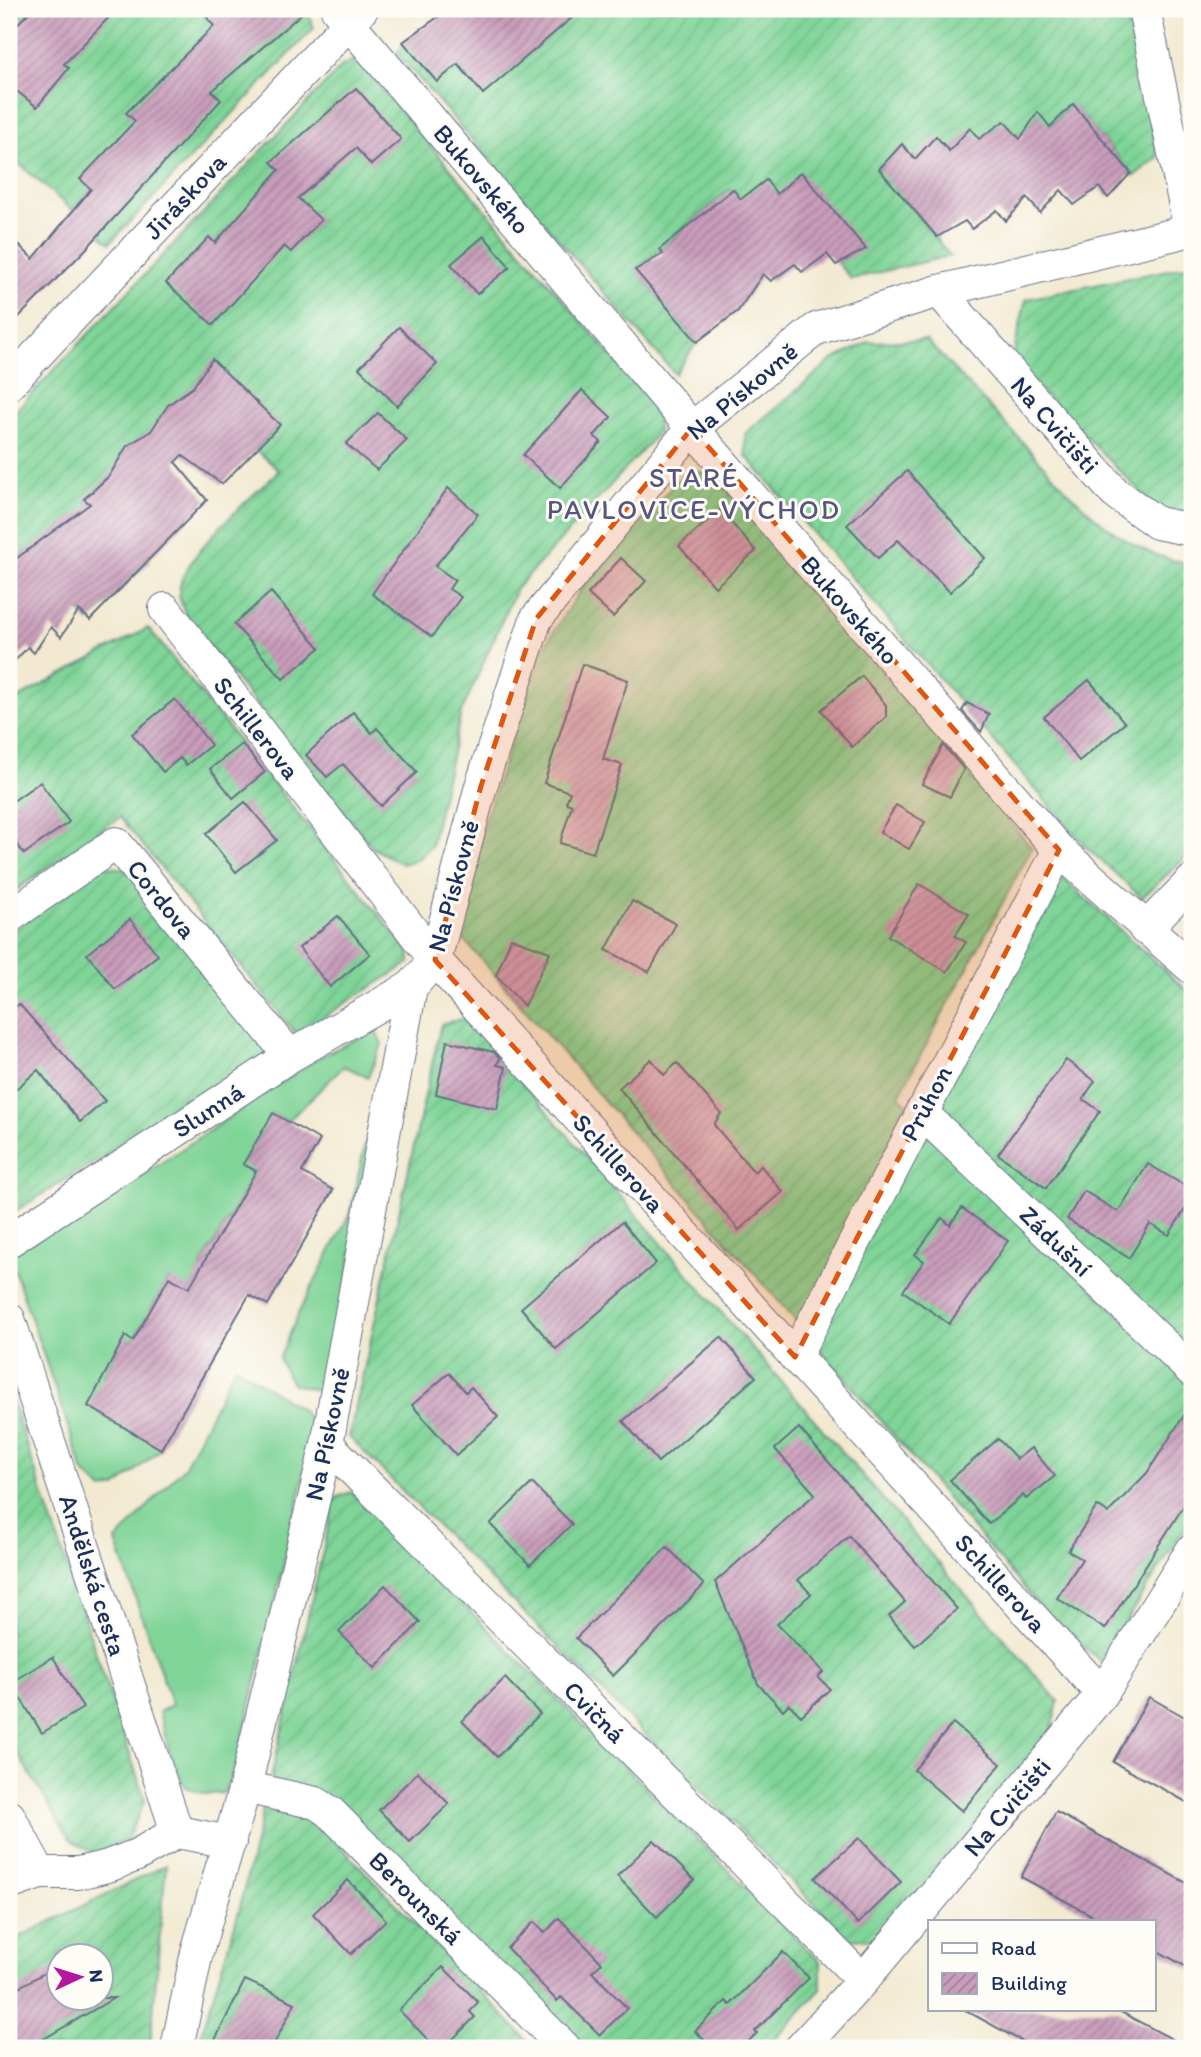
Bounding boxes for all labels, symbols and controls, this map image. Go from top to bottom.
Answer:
street label: Bukovského [427,117,537,241]
street label: Jiráskova [137,146,234,246]
street label: Na Pískovně [680,335,804,447]
street label: Na Cvičišti [1004,370,1106,480]
district label: STARÉ PAVLOVICE-VÝCHOD [547,460,841,526]
street label: Bukovského [794,549,906,671]
street label: Schillerova [207,670,308,786]
street label: Na Pískovně [420,816,486,956]
street label: Cordova [120,853,204,946]
street label: Průhon [893,1060,959,1146]
street label: Slunná [166,1075,250,1145]
street label: Schillerova [566,1107,672,1220]
street label: Zádušní [1013,1199,1099,1284]
street label: Na Pískovně [297,1364,357,1504]
street label: Andělská cesta [52,1490,134,1660]
street label: Schillerova [948,1527,1054,1640]
street label: Cvičná [557,1674,633,1750]
street label: Na Cvičišti [956,1751,1058,1863]
street label: Berounská [362,1844,470,1952]
legend [928,1920,1156,2011]
text: Road [991,1935,1037,1960]
north arrow [46,1941,116,2011]
text: N [85,1969,108,1983]
text: Building [991,1970,1067,1995]

